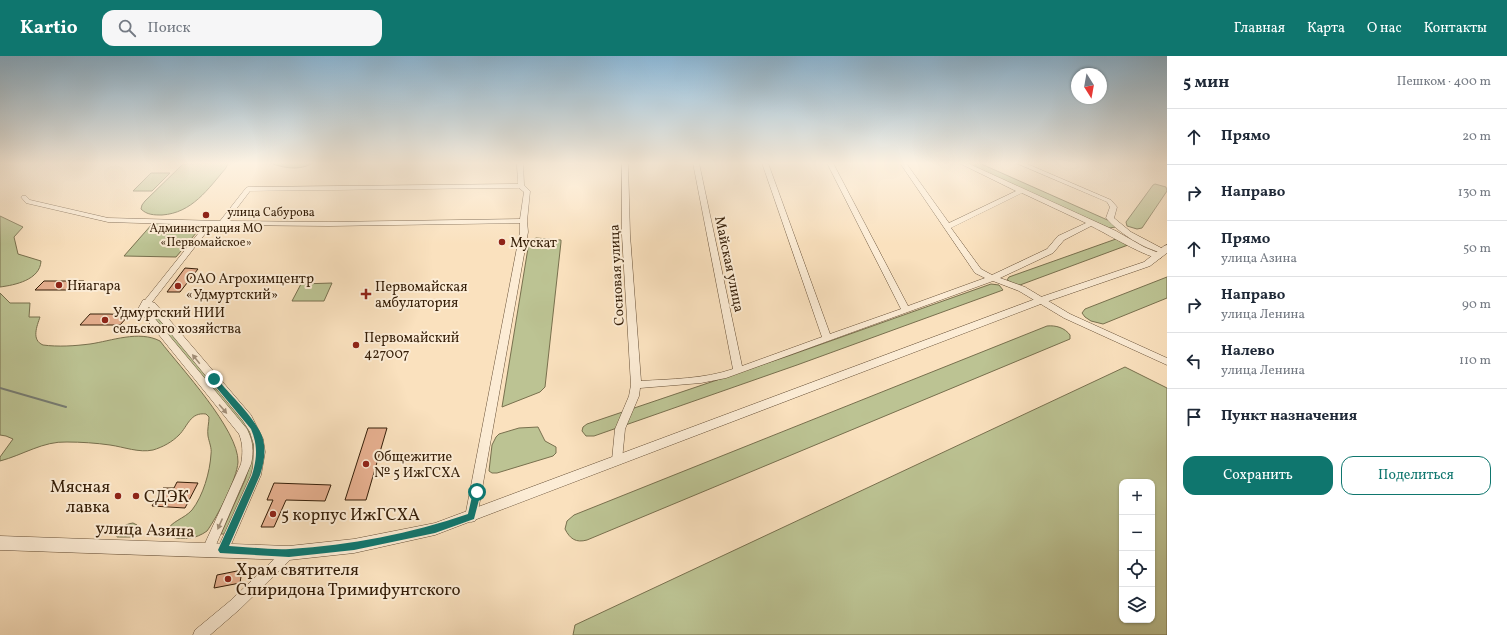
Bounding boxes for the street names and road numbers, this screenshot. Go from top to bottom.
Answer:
street label: улица Сабурова [227,205,315,221]
street label: Майская улица [709,214,748,314]
street label: Сосновая улица [605,224,630,326]
street label: улица Азина [95,517,195,544]

